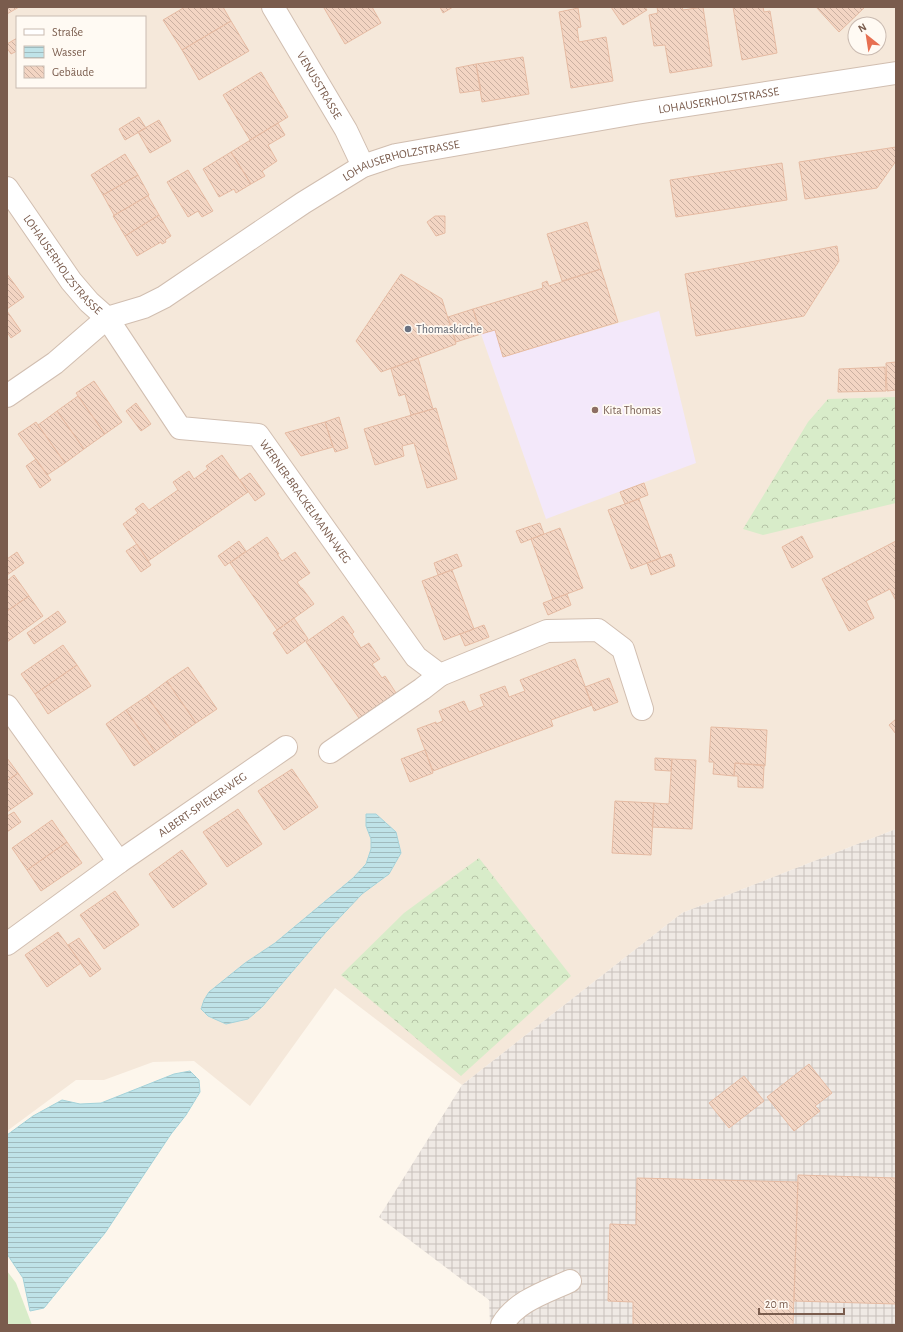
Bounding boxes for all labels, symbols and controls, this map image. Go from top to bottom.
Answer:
legend [16,16,146,88]
north arrow [847,16,887,56]
text: N [856,21,868,34]
text: Straße [52,26,83,38]
text: Wasser [52,46,86,58]
street label: VENUSSTRASSE [295,49,344,121]
text: Gebäude [52,66,94,78]
street label: LOHAUSERHOLZSTRASSE [658,85,780,115]
street label: LOHAUSERHOLZSTRASSE [340,138,461,183]
street label: LOHAUSERHOLZSTRASSE [21,213,105,317]
place label: Thomaskirche [416,323,482,335]
marker: Thomaskirche [403,324,413,334]
place label: Kita Thomas [603,404,661,416]
marker: Kita Thomas [590,405,600,415]
street label: WERNER-BRACKELMANN-WEG [257,438,353,566]
street label: ALBERT-SPIEKER-WEG [156,770,249,839]
scale bar [759,1290,844,1316]
text: 20 m [765,1298,788,1310]

